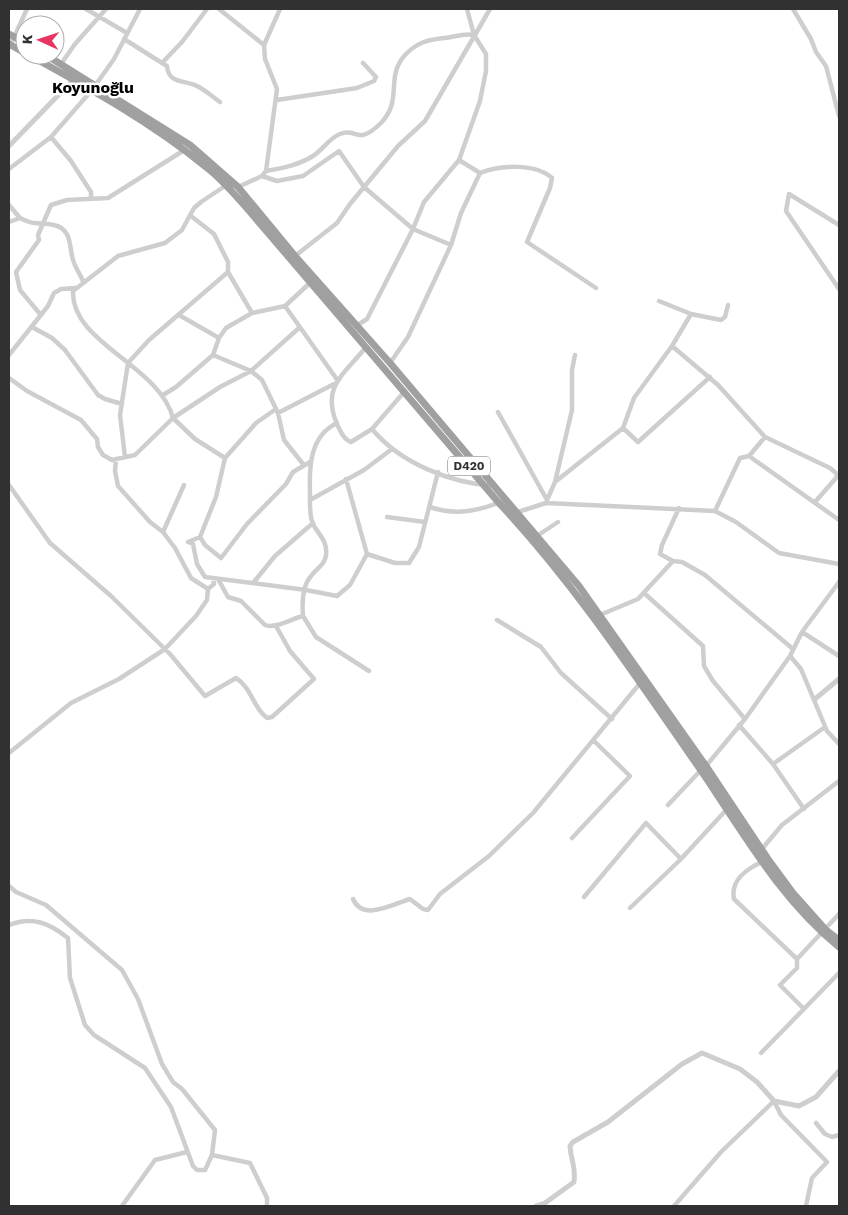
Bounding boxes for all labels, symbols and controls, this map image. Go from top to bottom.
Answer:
north arrow [15,15,65,65]
text: K [19,34,35,45]
district label: Koyunoğlu [52,78,134,97]
road number: D420 [448,456,490,476]

